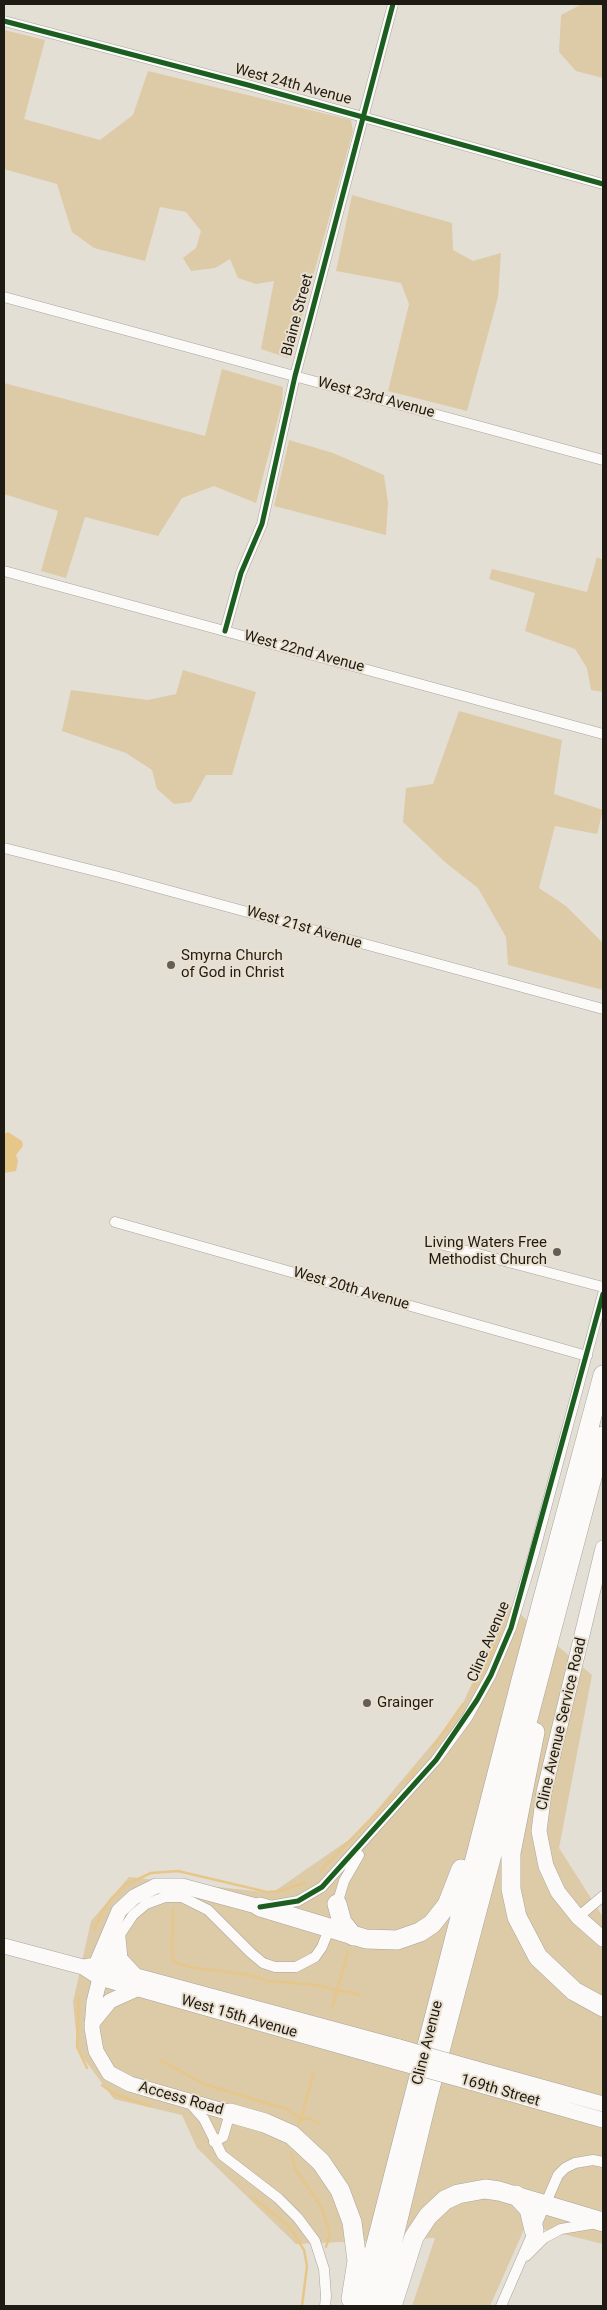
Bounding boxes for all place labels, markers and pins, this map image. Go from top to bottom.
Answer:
place label: Smyrna Church of God in Christ [181,947,284,982]
marker: Smyrna Church of God in Christ [165,959,177,971]
place label: Living Waters Free Methodist Church [424,1234,547,1269]
marker: Living Waters Free Methodist Church [551,1246,563,1258]
place label: Grainger [377,1694,434,1712]
marker: Grainger [361,1697,373,1709]

